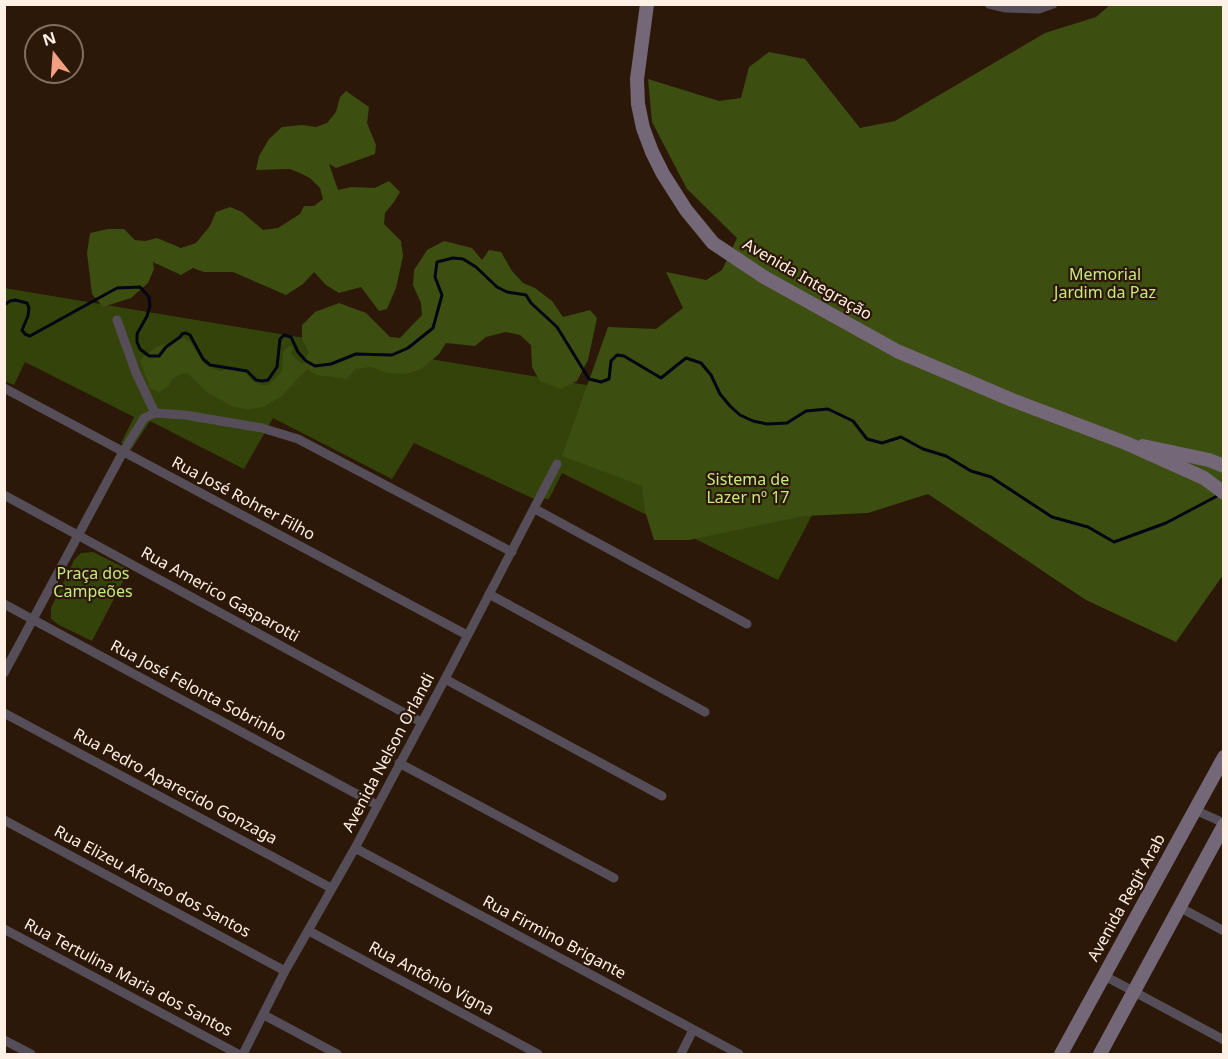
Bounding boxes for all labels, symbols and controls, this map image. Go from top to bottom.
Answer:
north arrow [24,24,84,84]
text: N [40,26,59,51]
street label: Avenida Integração [739,235,875,325]
park label: Memorial Jardim da Paz [1054,265,1156,303]
street label: Rua José Rohrer Filho [168,453,318,545]
park label: Sistema de Lazer nº 17 [706,470,790,508]
street label: Rua Americo Gasparotti [137,543,303,647]
park label: Praça dos Campeões [53,564,133,602]
street label: Rua José Felonta Sobrinho [107,636,289,746]
street label: Avenida Nelson Orlandi [339,670,439,836]
street label: Rua Pedro Aparecido Gonzaga [70,725,280,849]
street label: Rua Elizeu Afonso dos Santos [51,822,253,942]
street label: Avenida Regit Arab [1084,831,1170,965]
street label: Rua Firmino Brigante [479,892,629,984]
street label: Rua Tertulina Maria dos Santos [21,915,235,1041]
street label: Rua Antônio Vigna [365,938,497,1020]

